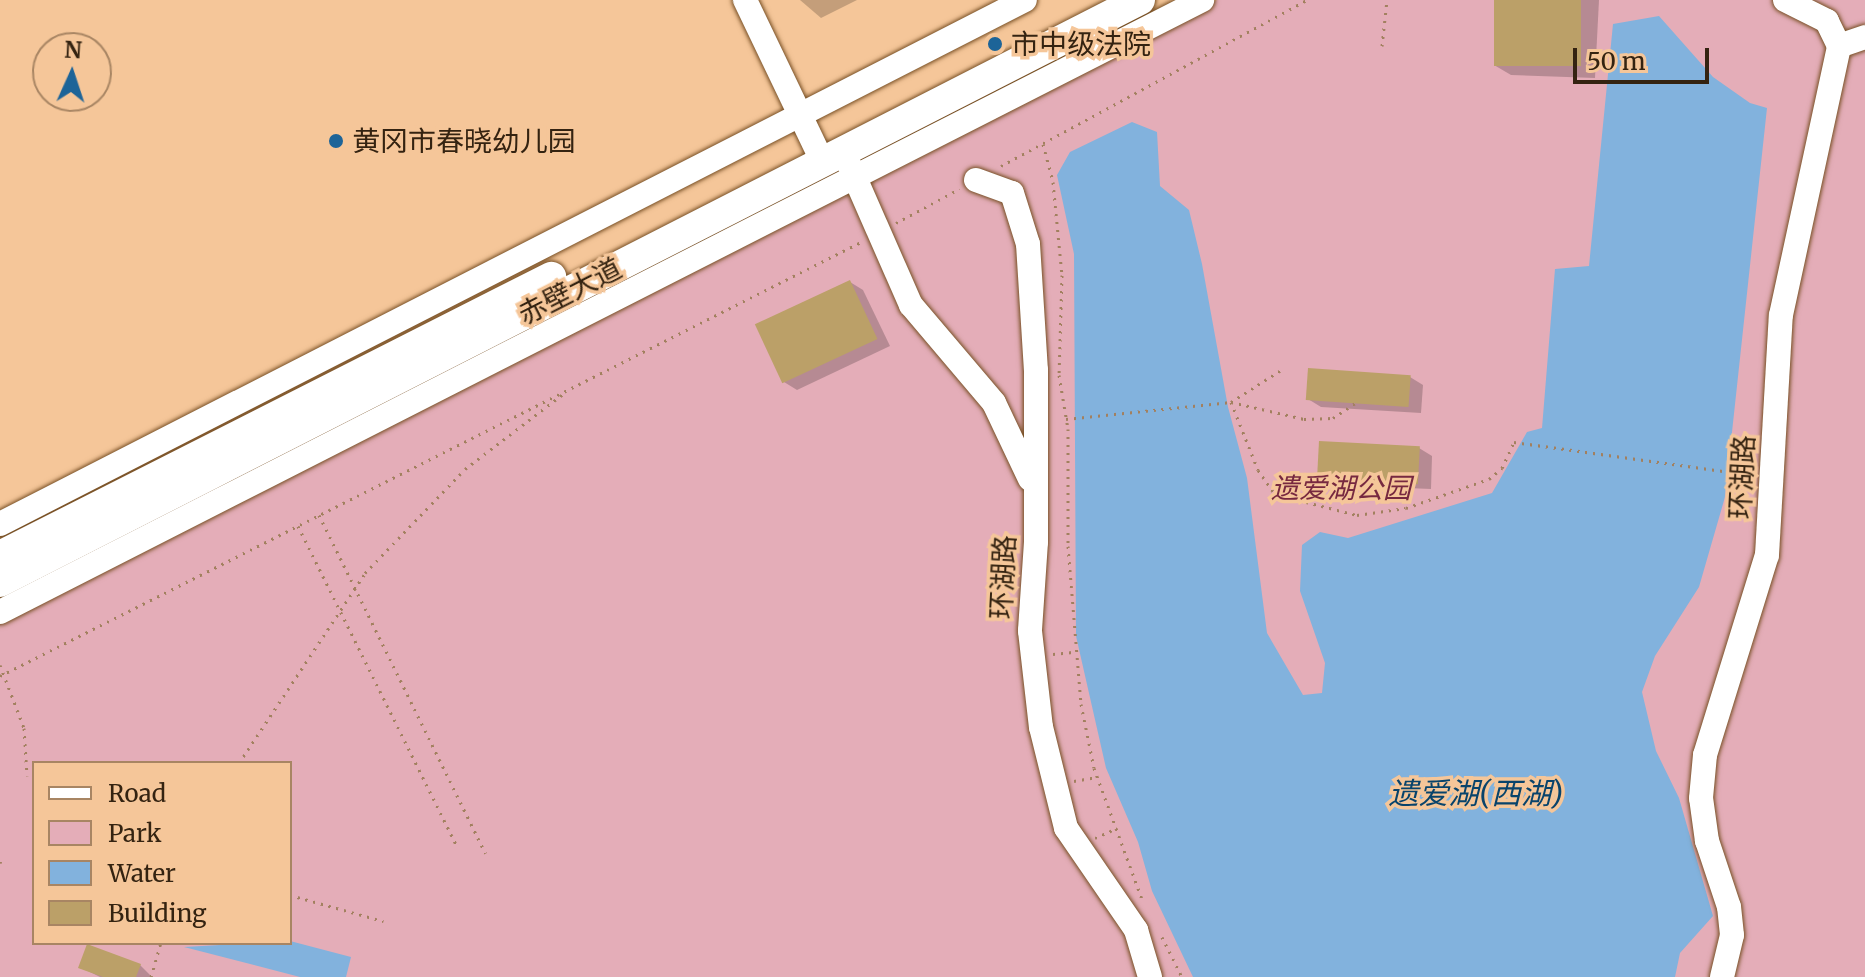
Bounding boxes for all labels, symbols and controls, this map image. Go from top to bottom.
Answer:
place label: 市中级法院 [1011,27,1151,61]
north arrow [32,32,112,112]
scale bar [1577,32,1713,82]
marker: 市中级法院 [986,35,1004,53]
text: N [64,36,83,64]
text: 50 m [1587,46,1646,77]
place label: 黄冈市春晓幼儿园 [352,124,576,158]
marker: 黄冈市春晓幼儿园 [327,132,345,150]
street label: 赤壁大道 [512,251,628,331]
street label: 环湖路 [1723,434,1761,520]
park label: 遗爱湖公园 [1271,471,1411,505]
street label: 环湖路 [984,534,1022,620]
legend [32,761,292,945]
water label: 遗爱湖(西湖) [1388,775,1564,811]
text: Road [108,778,166,809]
text: Park [108,818,161,849]
text: Water [108,858,176,889]
text: Building [108,898,207,929]

